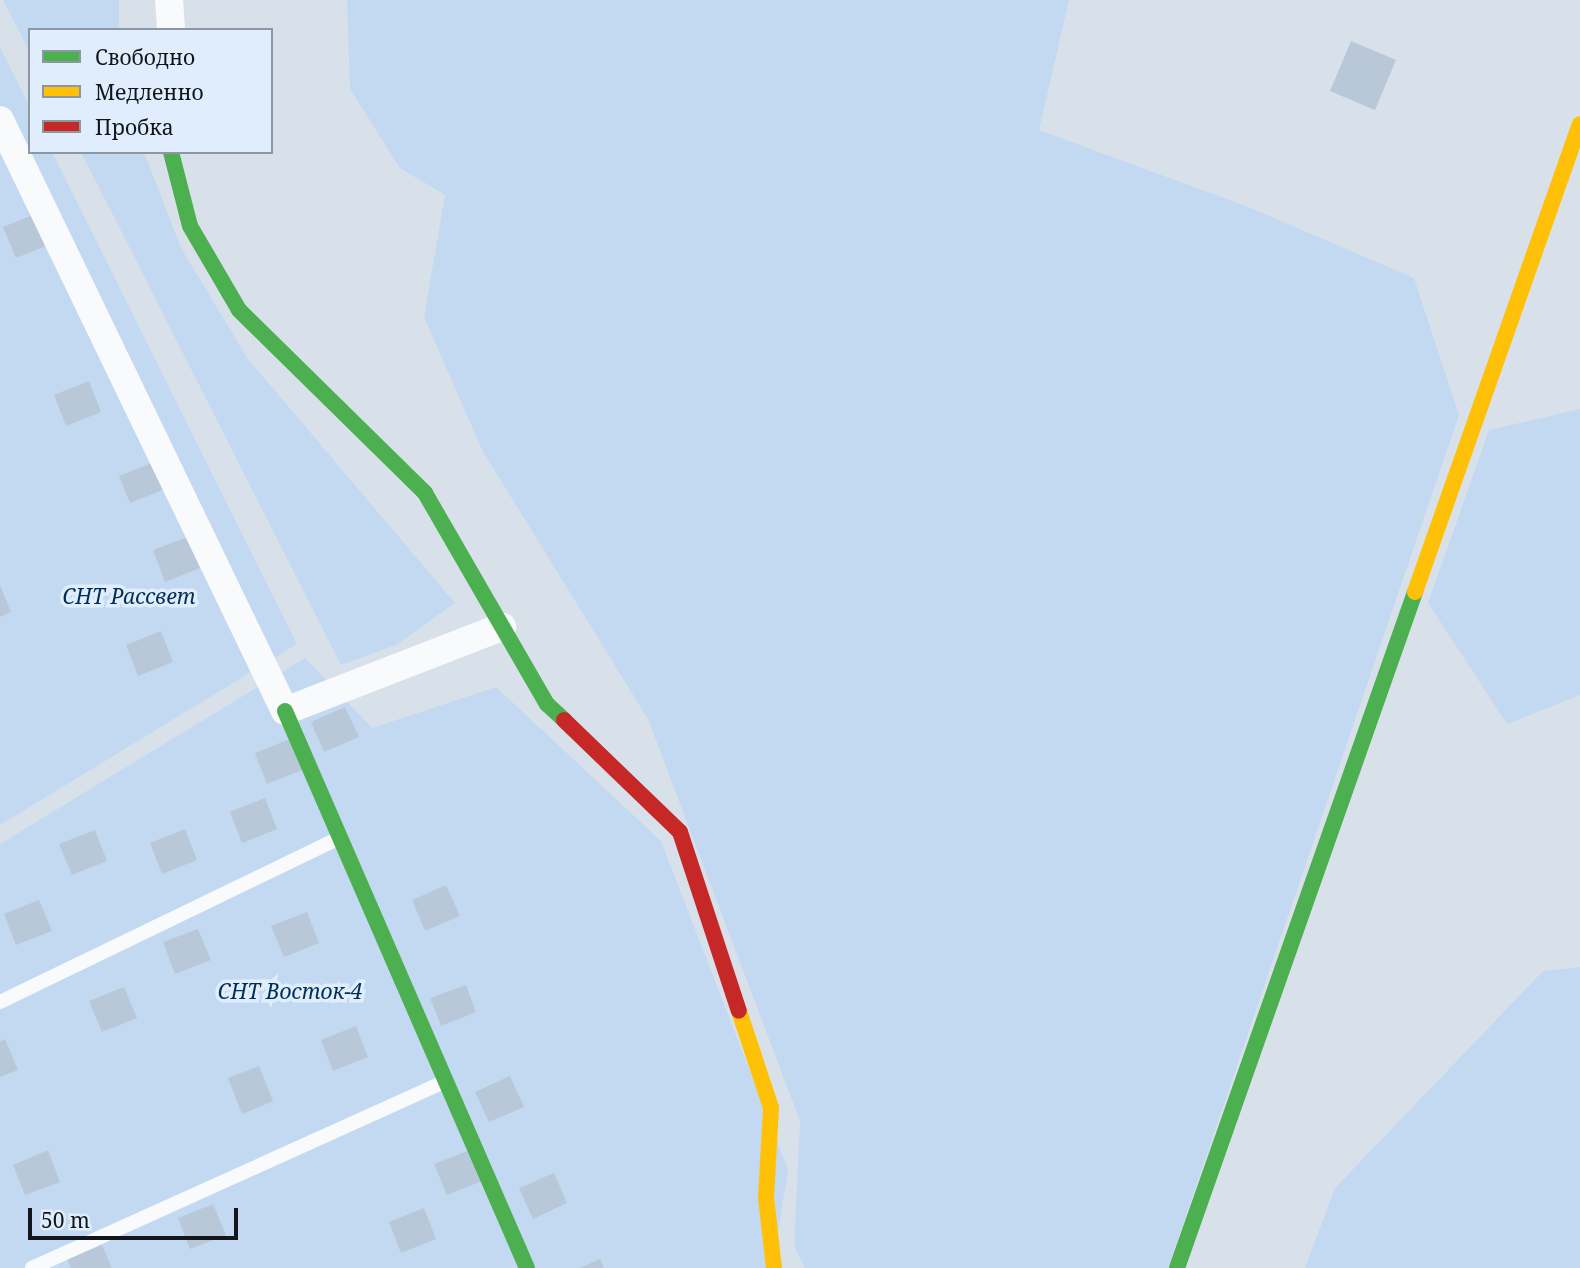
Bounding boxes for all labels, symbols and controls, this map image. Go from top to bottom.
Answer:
legend [28,28,273,154]
text: Свободно [95,43,195,71]
text: Медленно [95,78,204,106]
text: Пробка [95,113,174,141]
park label: СНТ Рассвет [62,583,196,609]
park label: СНТ Восток-4 [218,978,362,1004]
scale bar [32,1194,242,1238]
text: 50 m [41,1206,90,1234]

